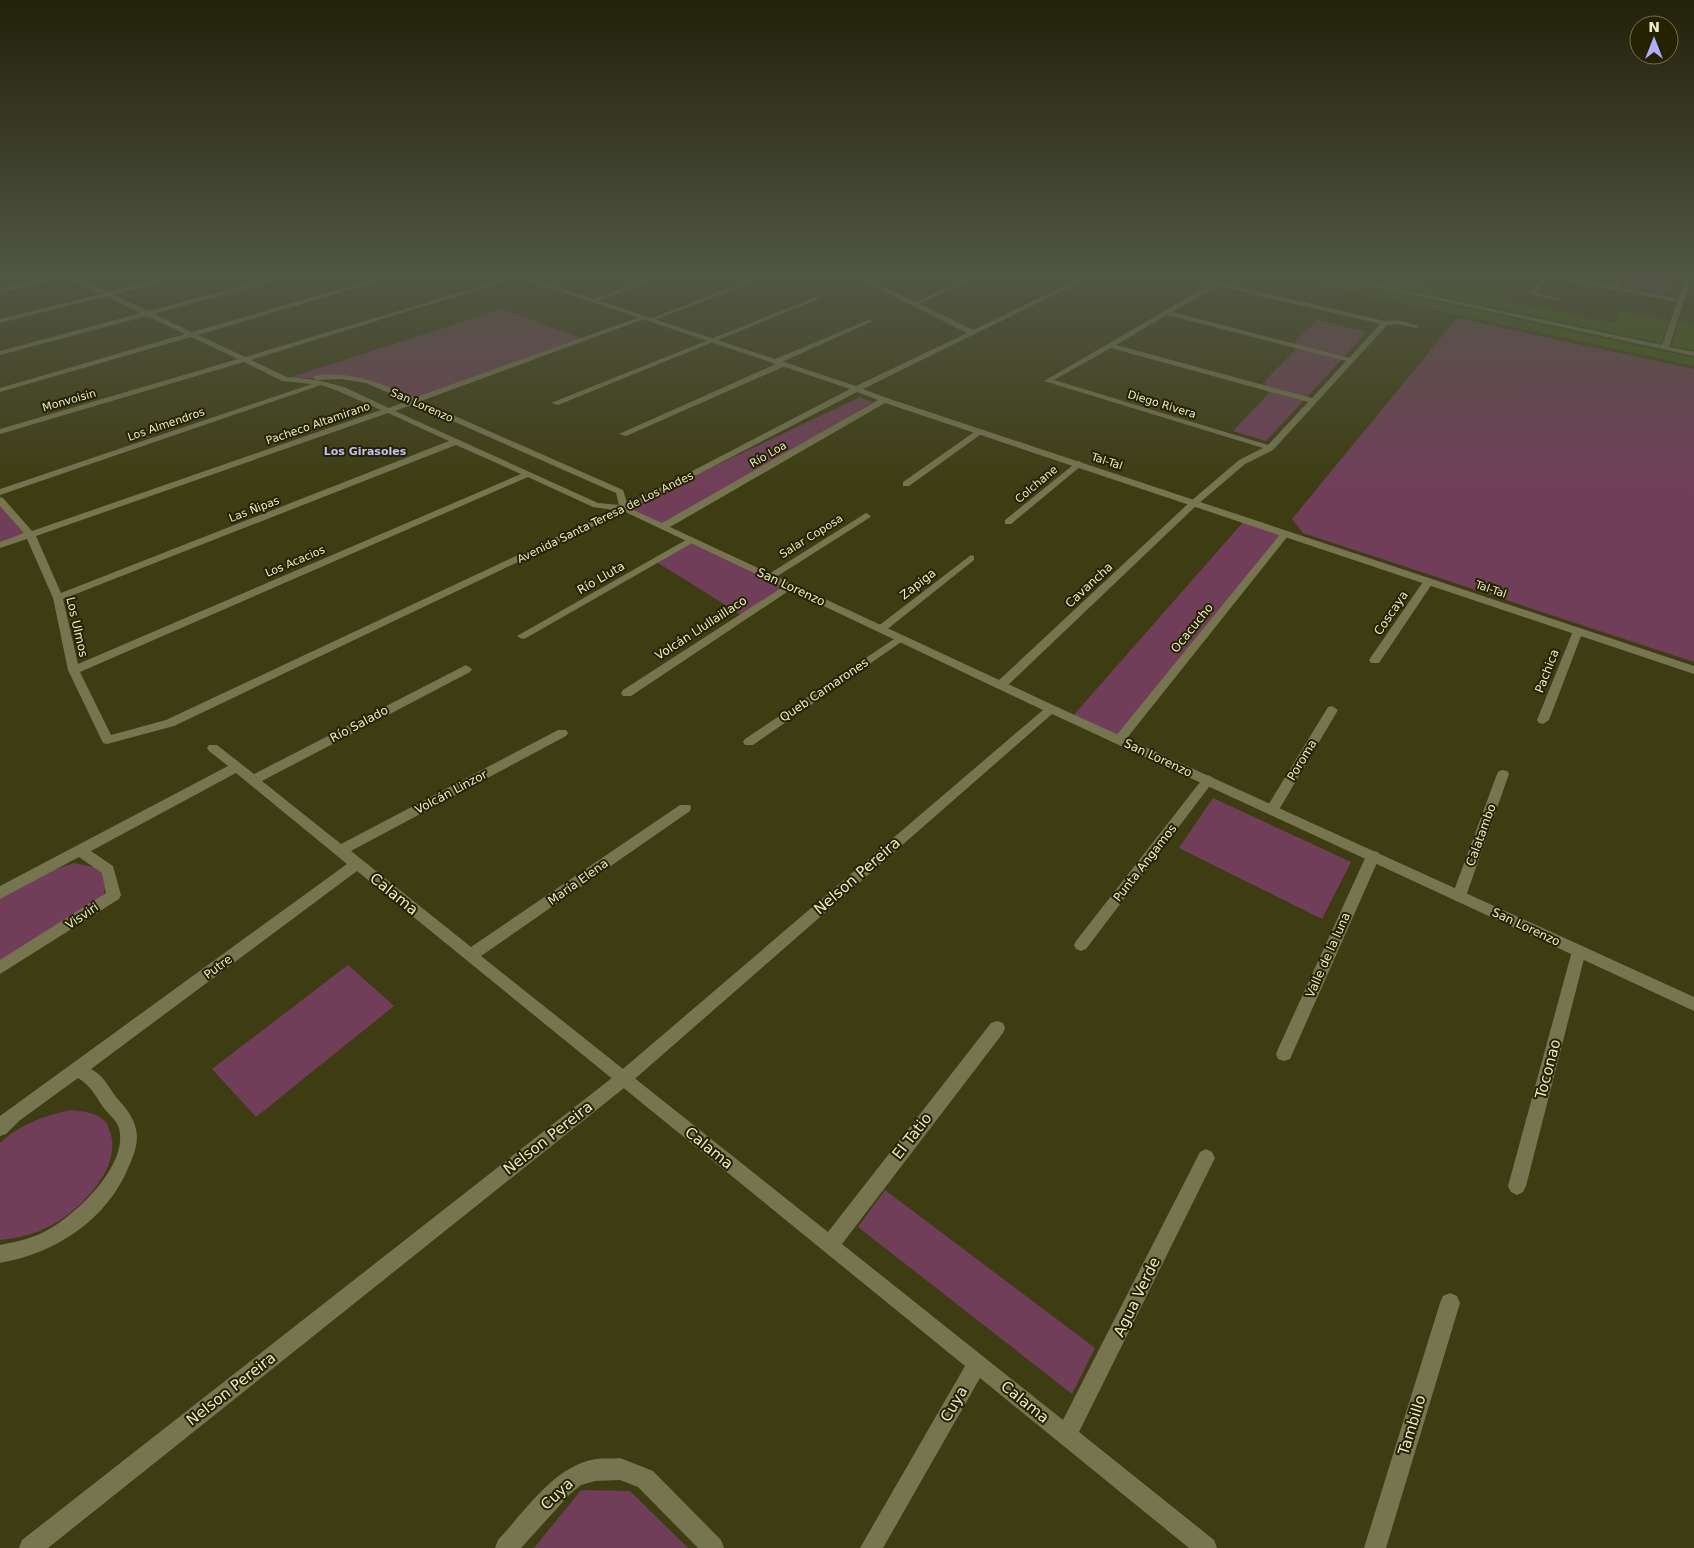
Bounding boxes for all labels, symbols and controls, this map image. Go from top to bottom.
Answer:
north arrow [1629,15,1679,65]
text: N [1648,19,1660,35]
street label: San Lorenzo [388,386,455,425]
street label: Monvoisin [41,387,98,414]
street label: Diego Rivera [1126,388,1198,421]
street label: Pacheco Altamirano [264,399,372,447]
street label: Los Almendros [126,405,207,444]
street label: Río Loa [748,439,789,470]
district label: Los Girasoles [324,445,407,458]
street label: Tal-Tal [1088,450,1124,473]
street label: Colchane [1013,463,1060,506]
street label: Avenida Santa Teresa de Los Andes [515,469,696,566]
street label: Las Ñipas [227,494,281,525]
street label: Salar Coposa [777,512,845,561]
street label: Los Acacios [263,543,327,580]
street label: Río Lluta [575,559,627,597]
street label: Cavancha [1063,560,1115,610]
street label: San Lorenzo [755,565,827,609]
street label: Zapiga [897,566,939,602]
street label: Tal-Tal [1472,578,1508,601]
street label: Coscaya [1371,588,1411,638]
street label: Volcán Llullaillaco [653,593,749,663]
street label: Los Ulmos [63,596,91,658]
street label: Ocacucho [1168,601,1216,655]
street label: Pachica [1532,647,1562,695]
street label: Queb Camarones [777,655,871,725]
street label: Río Salado [328,703,390,745]
street label: San Lorenzo [1122,736,1194,780]
street label: Poroma [1284,737,1320,783]
street label: Volcán Linzor [413,767,489,817]
street label: Calatambo [1463,802,1499,868]
street label: Punta Angamos [1110,822,1180,904]
street label: Nelson Pereira [810,834,904,918]
street label: María Elena [545,856,611,908]
street label: Calama [366,869,422,919]
street label: Visviri [63,900,101,932]
street label: San Lorenzo [1490,905,1562,949]
street label: Valle de la luna [1303,910,1353,1000]
street label: Putre [201,952,235,982]
street label: Toconao [1531,1037,1565,1102]
street label: Nelson Pereira [500,1098,596,1178]
street label: El Tatio [888,1109,936,1163]
street label: Calama [681,1123,737,1173]
street label: Agua Verde [1110,1254,1164,1340]
street label: Nelson Pereira [183,1349,279,1429]
street label: Calama [997,1377,1053,1427]
street label: Cuya [937,1383,971,1425]
street label: Tambillo [1394,1393,1430,1458]
street label: Cuya [537,1474,577,1514]

